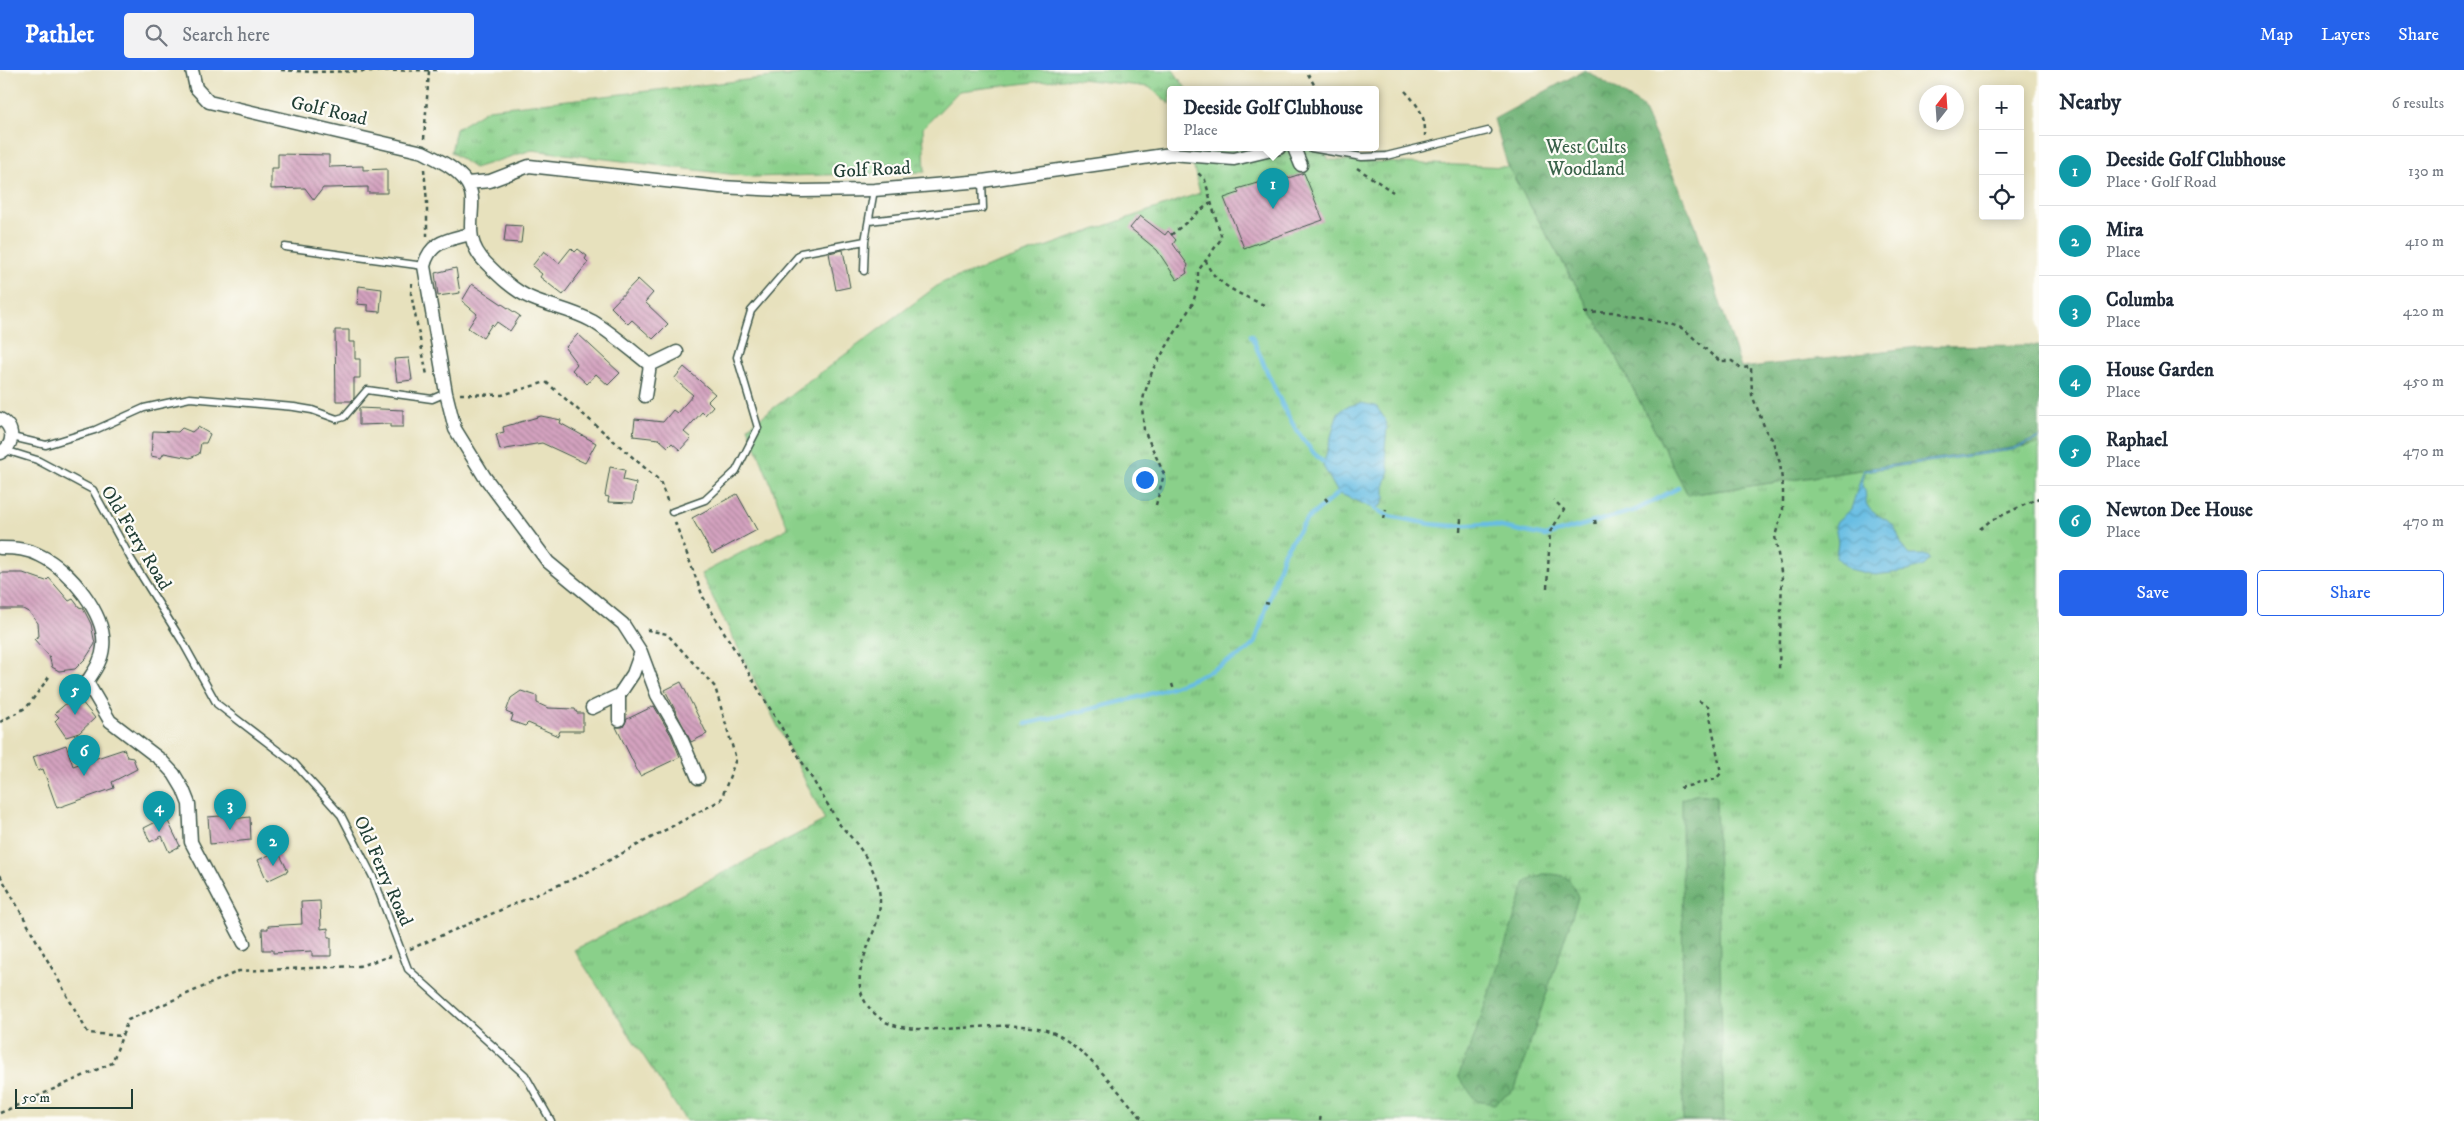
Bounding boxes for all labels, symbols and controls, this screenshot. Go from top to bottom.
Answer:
search box [124,13,474,58]
text: Pathlet [25,20,94,50]
icon: search [142,21,170,49]
text: Search here [182,24,270,47]
text: Map [2260,24,2293,46]
text: Layers [2321,24,2370,46]
text: Share [2398,24,2439,46]
north arrow [1919,85,1964,130]
map controls [1979,85,2024,220]
button: + [1979,85,2024,130]
popup [1167,86,1379,151]
text: Nearby [2059,90,2121,116]
street label: Golf Road [289,91,370,131]
text: 6 results [2391,93,2444,113]
text: Deeside Golf Clubhouse [1183,97,1363,120]
text: Place [1183,120,1218,140]
button: − [1979,130,2024,175]
park label: West Cults Woodland [1545,136,1626,181]
text: Deeside Golf Clubhouse [2106,149,2286,172]
street label: Golf Road [833,156,912,184]
text: 1 [2072,161,2078,181]
text: 130 m [2408,161,2444,181]
pin: 1 [1257,168,1289,209]
text: Place · Golf Road [2106,172,2216,192]
button: locate [1979,175,2024,220]
text: Mira [2106,219,2143,242]
text: 2 [2071,231,2079,251]
text: 410 m [2405,231,2444,251]
text: Place [2106,242,2140,262]
text: Columba [2106,289,2174,312]
text: 3 [2072,301,2078,321]
text: 420 m [2403,301,2444,321]
text: Place [2106,312,2140,332]
text: House Garden [2106,359,2214,382]
text: 4 [2070,371,2080,391]
text: 450 m [2403,371,2444,391]
text: Place [2106,382,2140,402]
text: Raphael [2106,429,2168,452]
text: 5 [2071,441,2079,461]
text: 470 m [2403,441,2444,461]
text: Place [2106,452,2140,472]
your location [1132,467,1158,493]
street label: Old Ferry Road [96,481,177,595]
text: Newton Dee House [2106,499,2253,522]
text: 6 [2071,511,2079,531]
text: 470 m [2403,511,2444,531]
text: Place [2106,522,2140,542]
button: Save [2059,570,2247,616]
button: Share [2257,570,2444,616]
pin: 5 [59,674,91,715]
pin: 6 [68,735,100,776]
pin: 3 [214,789,246,830]
pin: 4 [143,791,175,832]
street label: Old Ferry Road [348,812,418,930]
pin: 2 [257,825,289,866]
scale bar [15,1086,132,1109]
text: 50 m [22,1089,50,1107]

